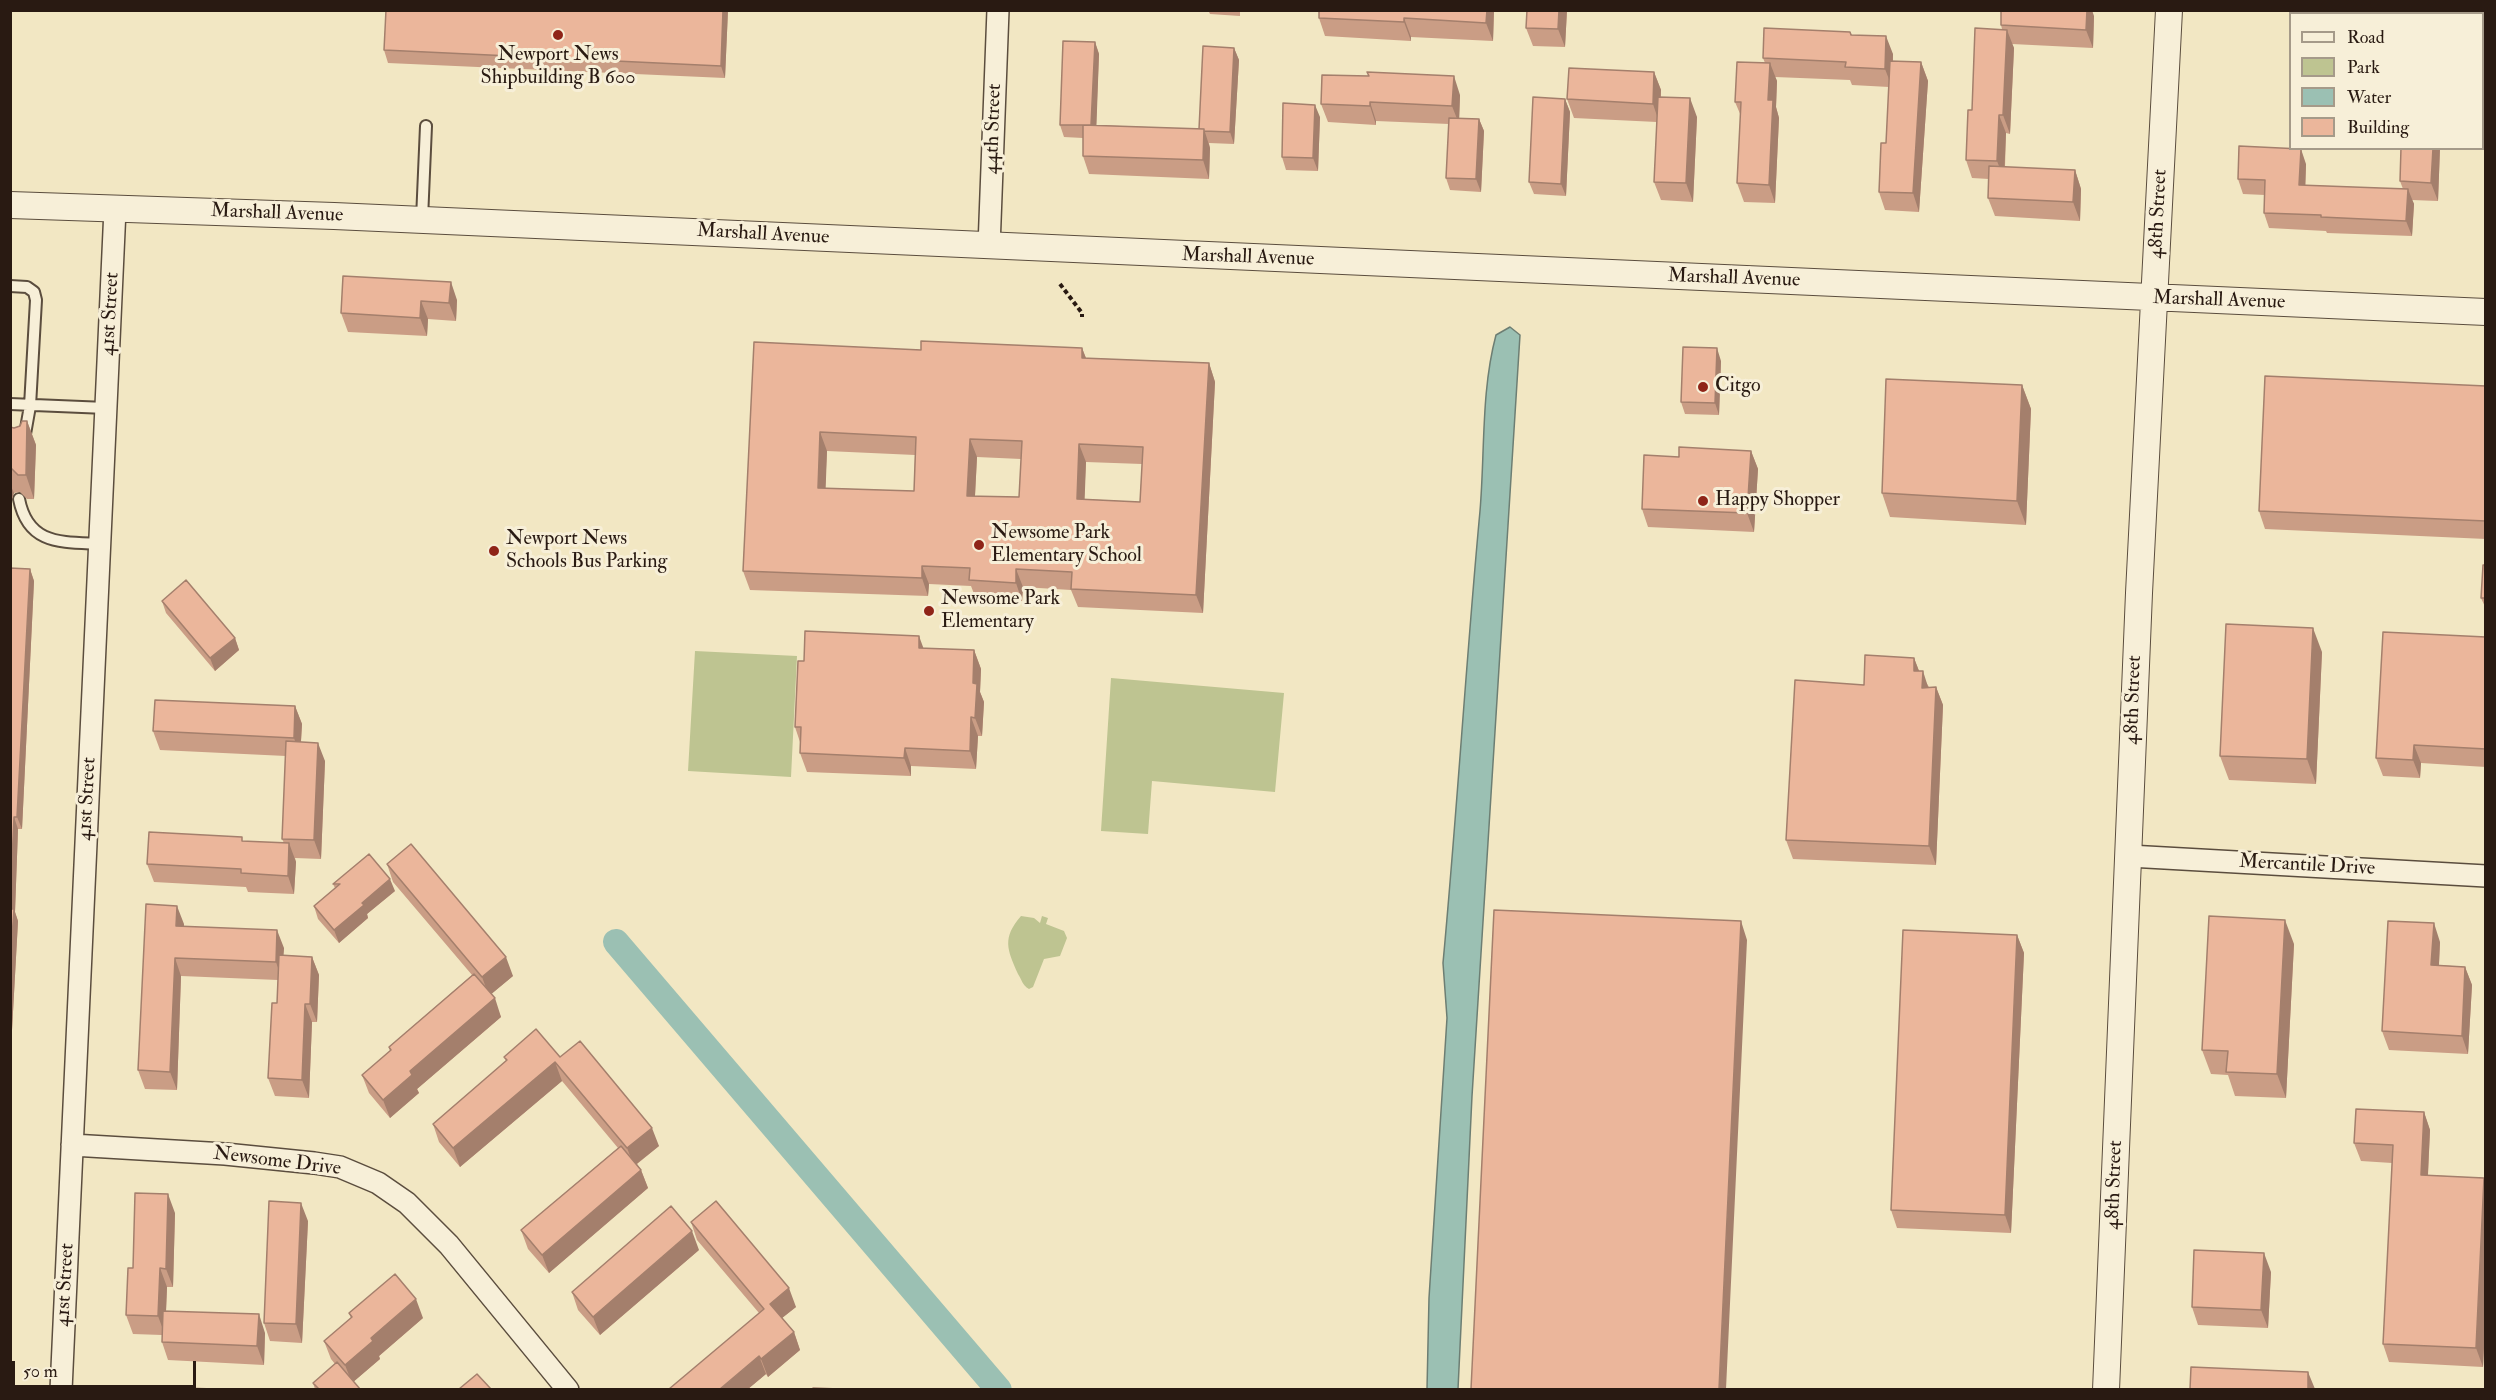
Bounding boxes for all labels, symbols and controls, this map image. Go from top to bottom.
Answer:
legend [2289,12,2484,150]
text: Road [2347,26,2385,49]
marker: Newport News Shipbuilding B 600 [551,28,565,42]
place label: Newport News Shipbuilding B 600 [481,44,635,91]
text: Park [2347,56,2380,79]
street label: 44th Street [980,83,1008,175]
text: Water [2347,86,2391,109]
text: Building [2347,116,2409,139]
street label: 48th Street [2145,169,2173,259]
street label: Marshall Avenue [210,200,344,228]
street label: Marshall Avenue [696,220,830,250]
street label: Marshall Avenue [1181,244,1315,272]
street label: Marshall Avenue [1667,265,1801,293]
street label: 41st Street [97,272,125,356]
street label: Marshall Avenue [2152,287,2286,315]
place label: Citgo [1715,375,1761,399]
marker: Citgo [1696,380,1710,394]
place label: Happy Shopper [1715,489,1840,513]
marker: Happy Shopper [1696,494,1710,508]
place label: Newsome Park Elementary School [991,522,1142,569]
place label: Newport News Schools Bus Parking [506,528,667,575]
marker: Newsome Park Elementary School [972,538,986,552]
marker: Newport News Schools Bus Parking [487,544,501,558]
place label: Newsome Park Elementary [941,588,1060,635]
marker: Newsome Park Elementary [922,604,936,618]
street label: 48th Street [2120,655,2148,745]
street label: 41st Street [74,757,102,841]
street label: Mercantile Drive [2238,850,2376,882]
street label: 48th Street [2101,1140,2129,1230]
street label: Newsome Drive [212,1142,342,1182]
street label: 41st Street [52,1243,80,1327]
scale bar [15,1349,200,1387]
text: 50 m [23,1360,58,1383]

